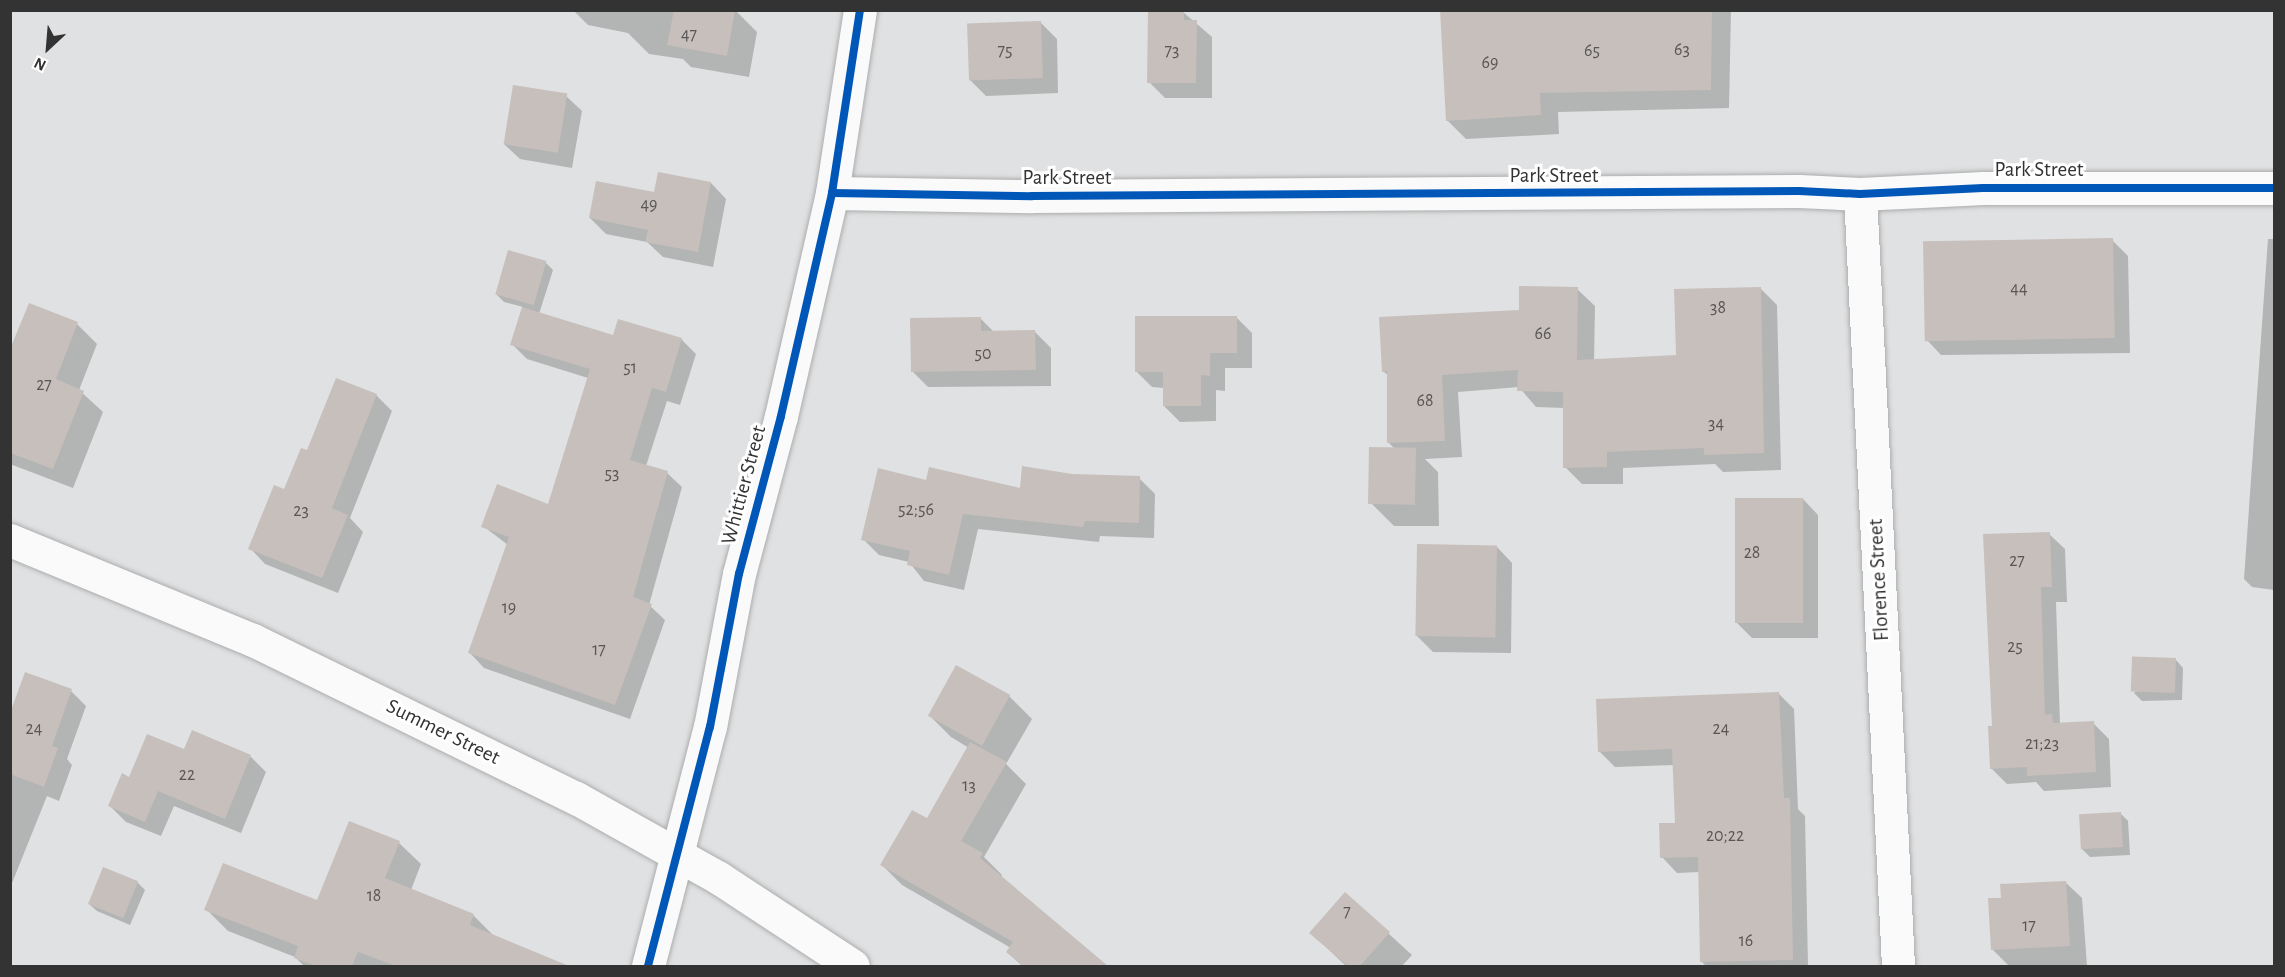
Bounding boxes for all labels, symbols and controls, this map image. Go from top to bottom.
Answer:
north arrow [18,18,78,78]
house number: 47 [681,24,697,46]
house number: 63 [1674,39,1690,61]
house number: 75 [997,40,1013,62]
house number: 73 [1165,40,1179,62]
house number: 65 [1584,40,1600,62]
house number: 69 [1482,52,1498,74]
text: N [32,55,49,74]
street label: Park Street [1994,157,2084,183]
street label: Park Street [1509,163,1599,189]
street label: Park Street [1022,165,1112,191]
house number: 49 [640,194,658,216]
house number: 44 [2010,278,2028,300]
house number: 38 [1710,297,1726,319]
house number: 66 [1535,323,1551,345]
house number: 50 [974,343,992,365]
house number: 51 [623,357,637,379]
house number: 27 [36,374,52,396]
house number: 68 [1417,390,1433,412]
house number: 34 [1708,413,1724,435]
street label: Whittier Street [716,423,772,547]
house number: 53 [605,463,619,485]
house number: 52;56 [898,499,934,521]
house number: 23 [293,500,309,522]
street label: Florence Street [1863,518,1895,642]
house number: 28 [1744,542,1760,564]
house number: 27 [2009,550,2025,572]
house number: 19 [502,597,516,619]
house number: 25 [2007,636,2023,658]
house number: 17 [592,639,606,661]
street label: Summer Street [382,694,504,770]
house number: 24 [26,718,42,740]
house number: 24 [1713,718,1729,740]
house number: 21;23 [2025,733,2059,755]
house number: 22 [179,764,195,786]
house number: 13 [962,775,976,797]
house number: 20;22 [1706,825,1744,847]
house number: 18 [367,885,381,907]
house number: 7 [1343,901,1351,923]
house number: 17 [2022,915,2036,937]
house number: 16 [1739,930,1753,952]

